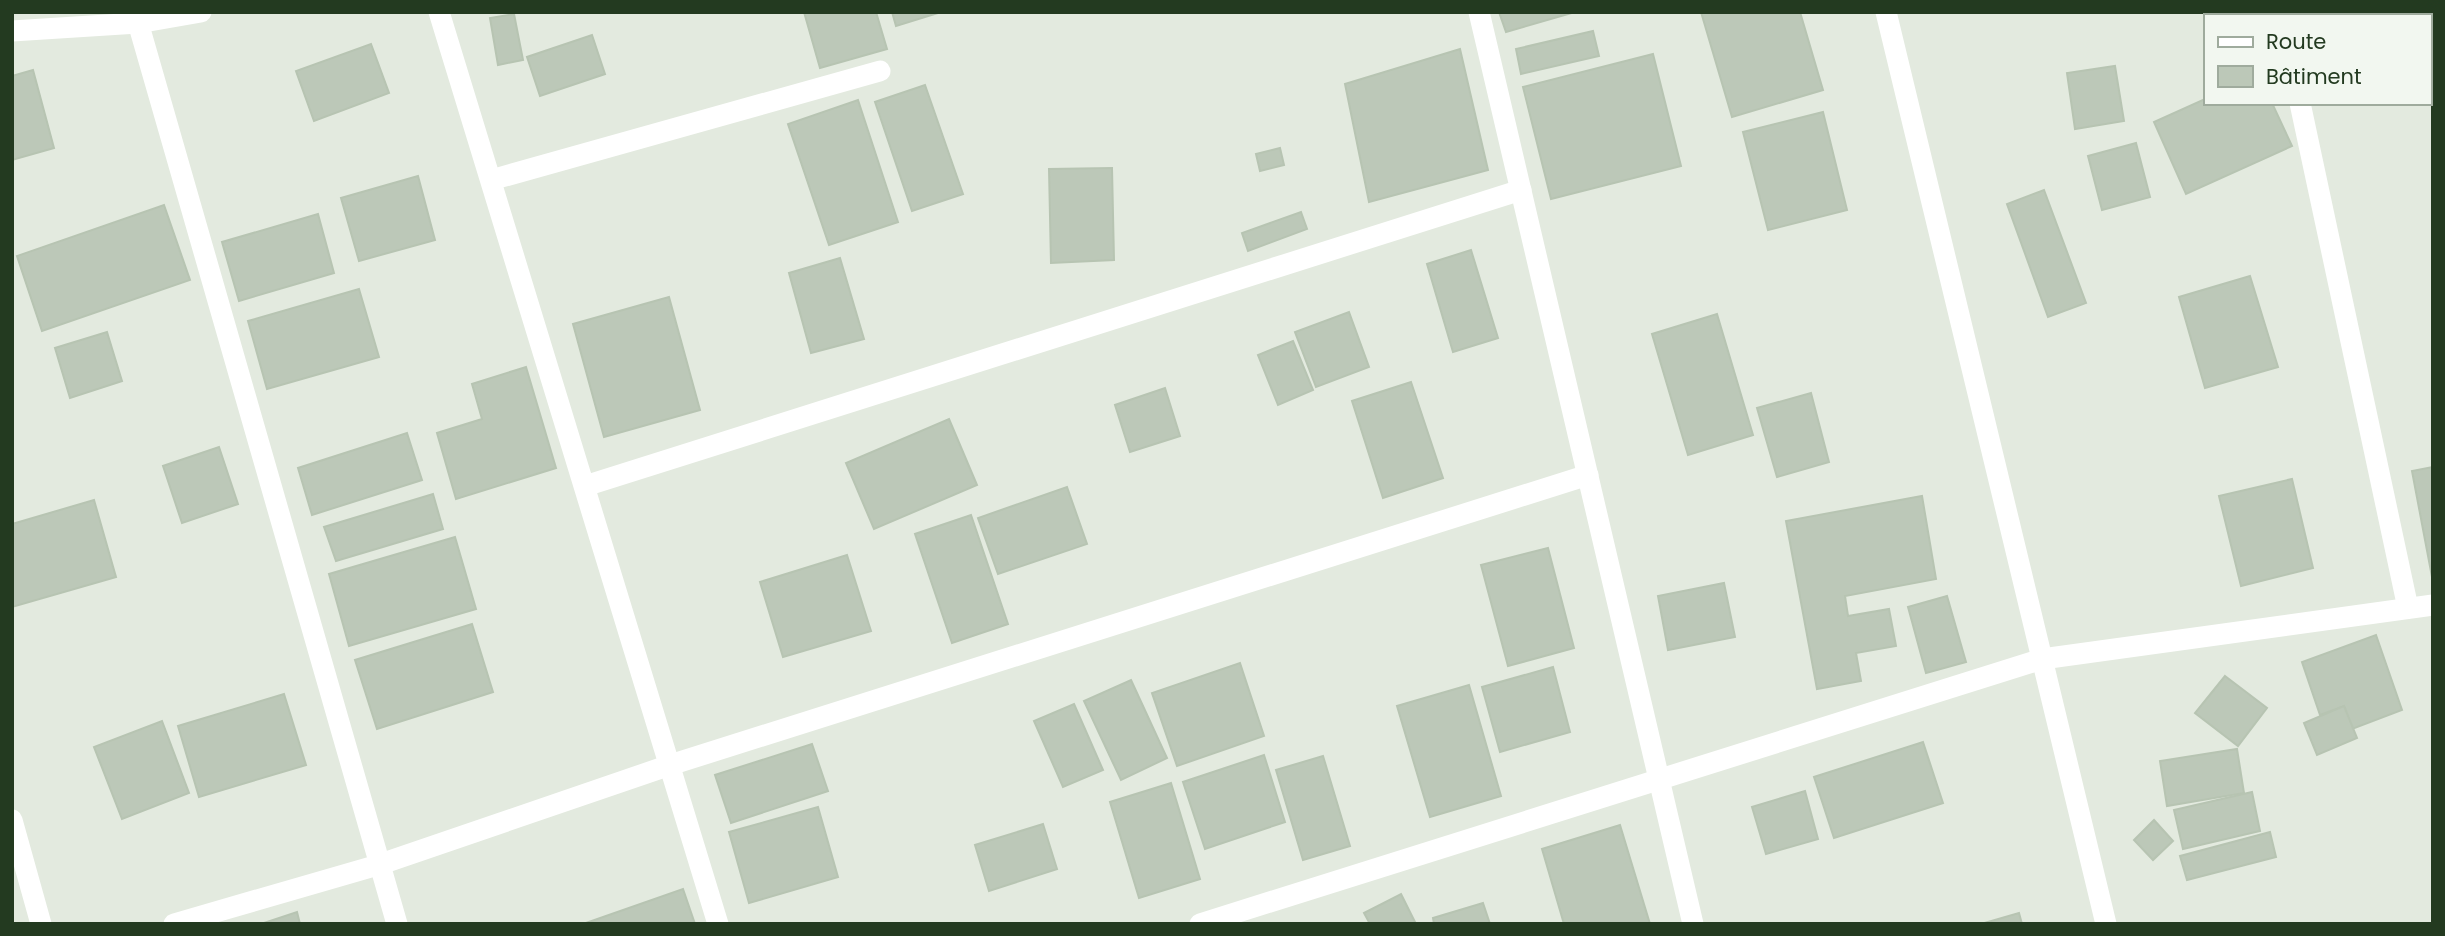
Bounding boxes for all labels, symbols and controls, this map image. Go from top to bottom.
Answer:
legend [2204,14,2431,105]
text: Route [2266,27,2326,56]
text: Bâtiment [2266,62,2362,91]

